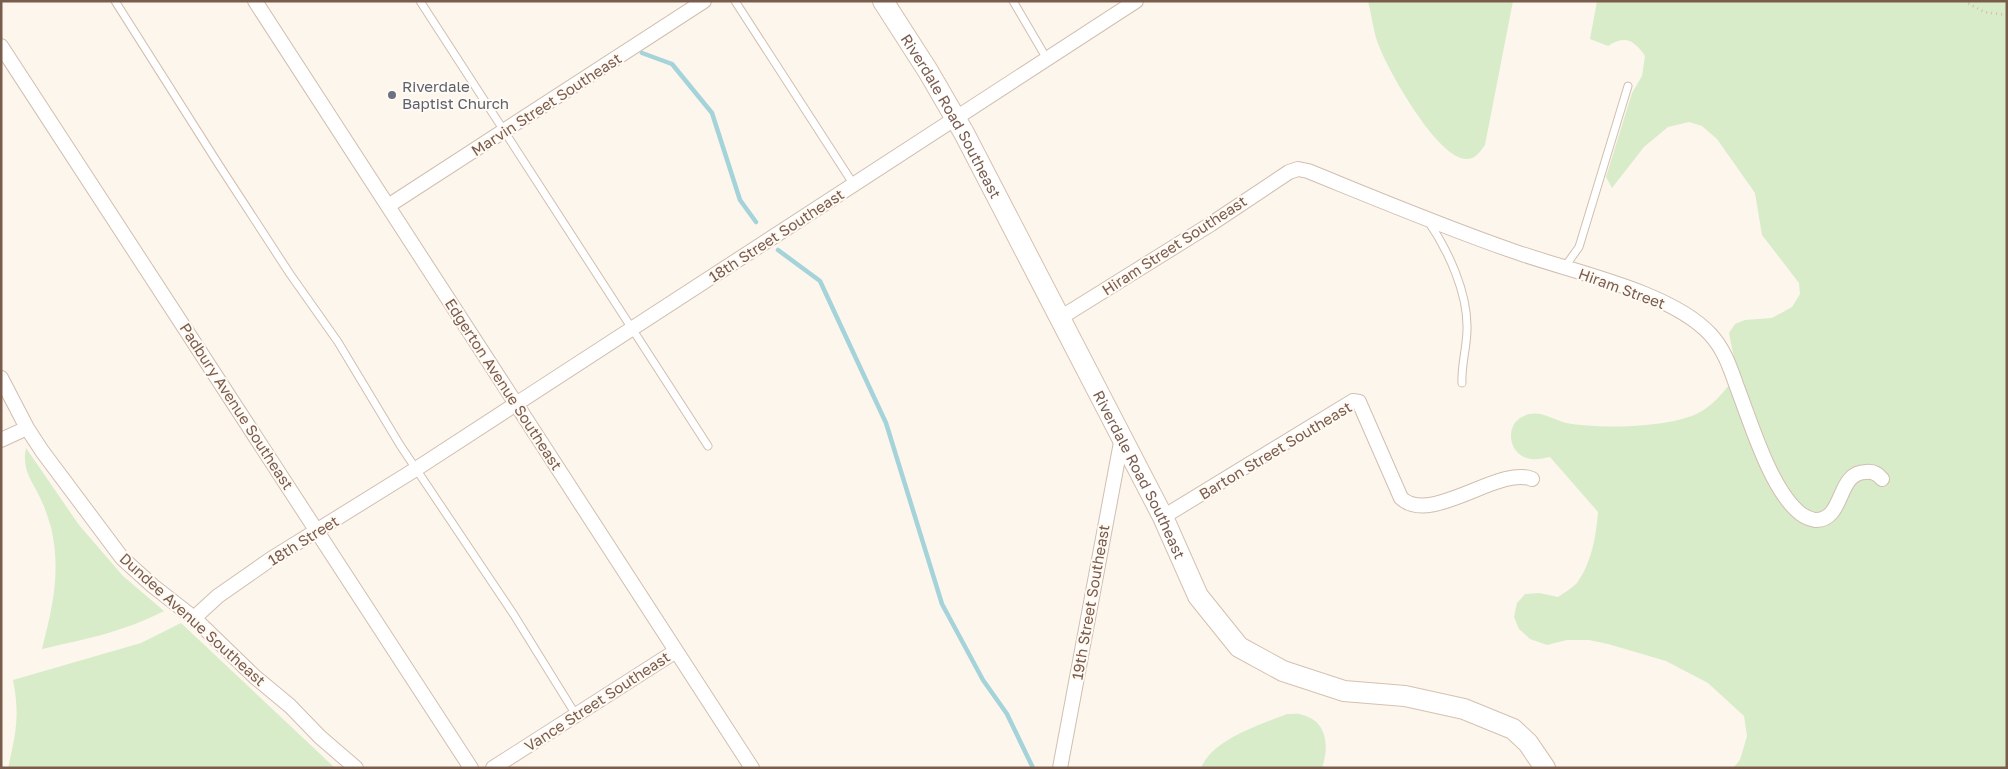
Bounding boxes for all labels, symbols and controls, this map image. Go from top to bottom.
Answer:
street label: Riverdale Road Southeast [898,31,1005,201]
street label: Marvin Street Southeast [468,49,624,159]
place label: Riverdale Baptist Church [402,77,509,112]
marker: Riverdale Baptist Church [386,89,398,101]
street label: 18th Street Southeast [705,185,847,285]
street label: Hiram Street Southeast [1098,191,1250,299]
street label: Hiram Street [1576,264,1668,312]
street label: Edgerton Avenue Southeast [442,295,566,473]
street label: Padbury Avenue Southeast [176,319,298,493]
street label: Riverdale Road Southeast [1090,387,1189,562]
street label: Barton Street Southeast [1195,397,1355,503]
street label: 18th Street [264,511,342,569]
street label: 19th Street Southeast [1067,523,1113,681]
street label: Dundee Avenue Southeast [116,549,270,689]
street label: Vance Street Southeast [521,647,673,755]

